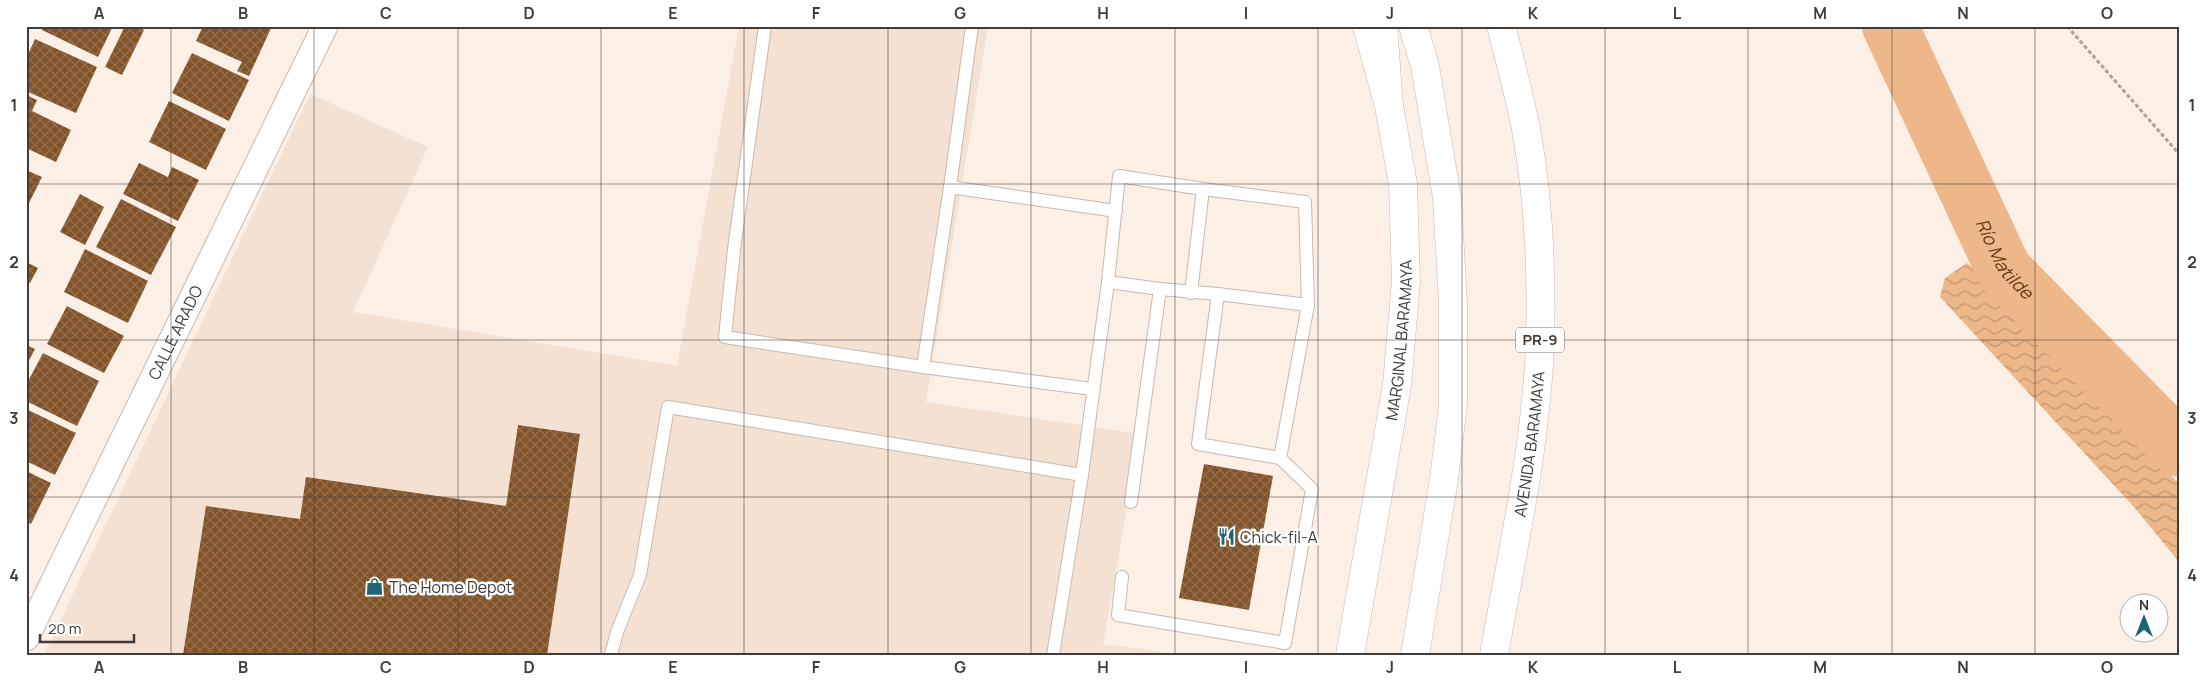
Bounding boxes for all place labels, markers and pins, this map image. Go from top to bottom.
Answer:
place label: Chick-fil-A [1240,526,1318,548]
restaurant icon: Chick-fil-A [1216,527,1236,547]
place label: The Home Depot [389,576,512,598]
shop icon: The Home Depot [365,577,385,597]

